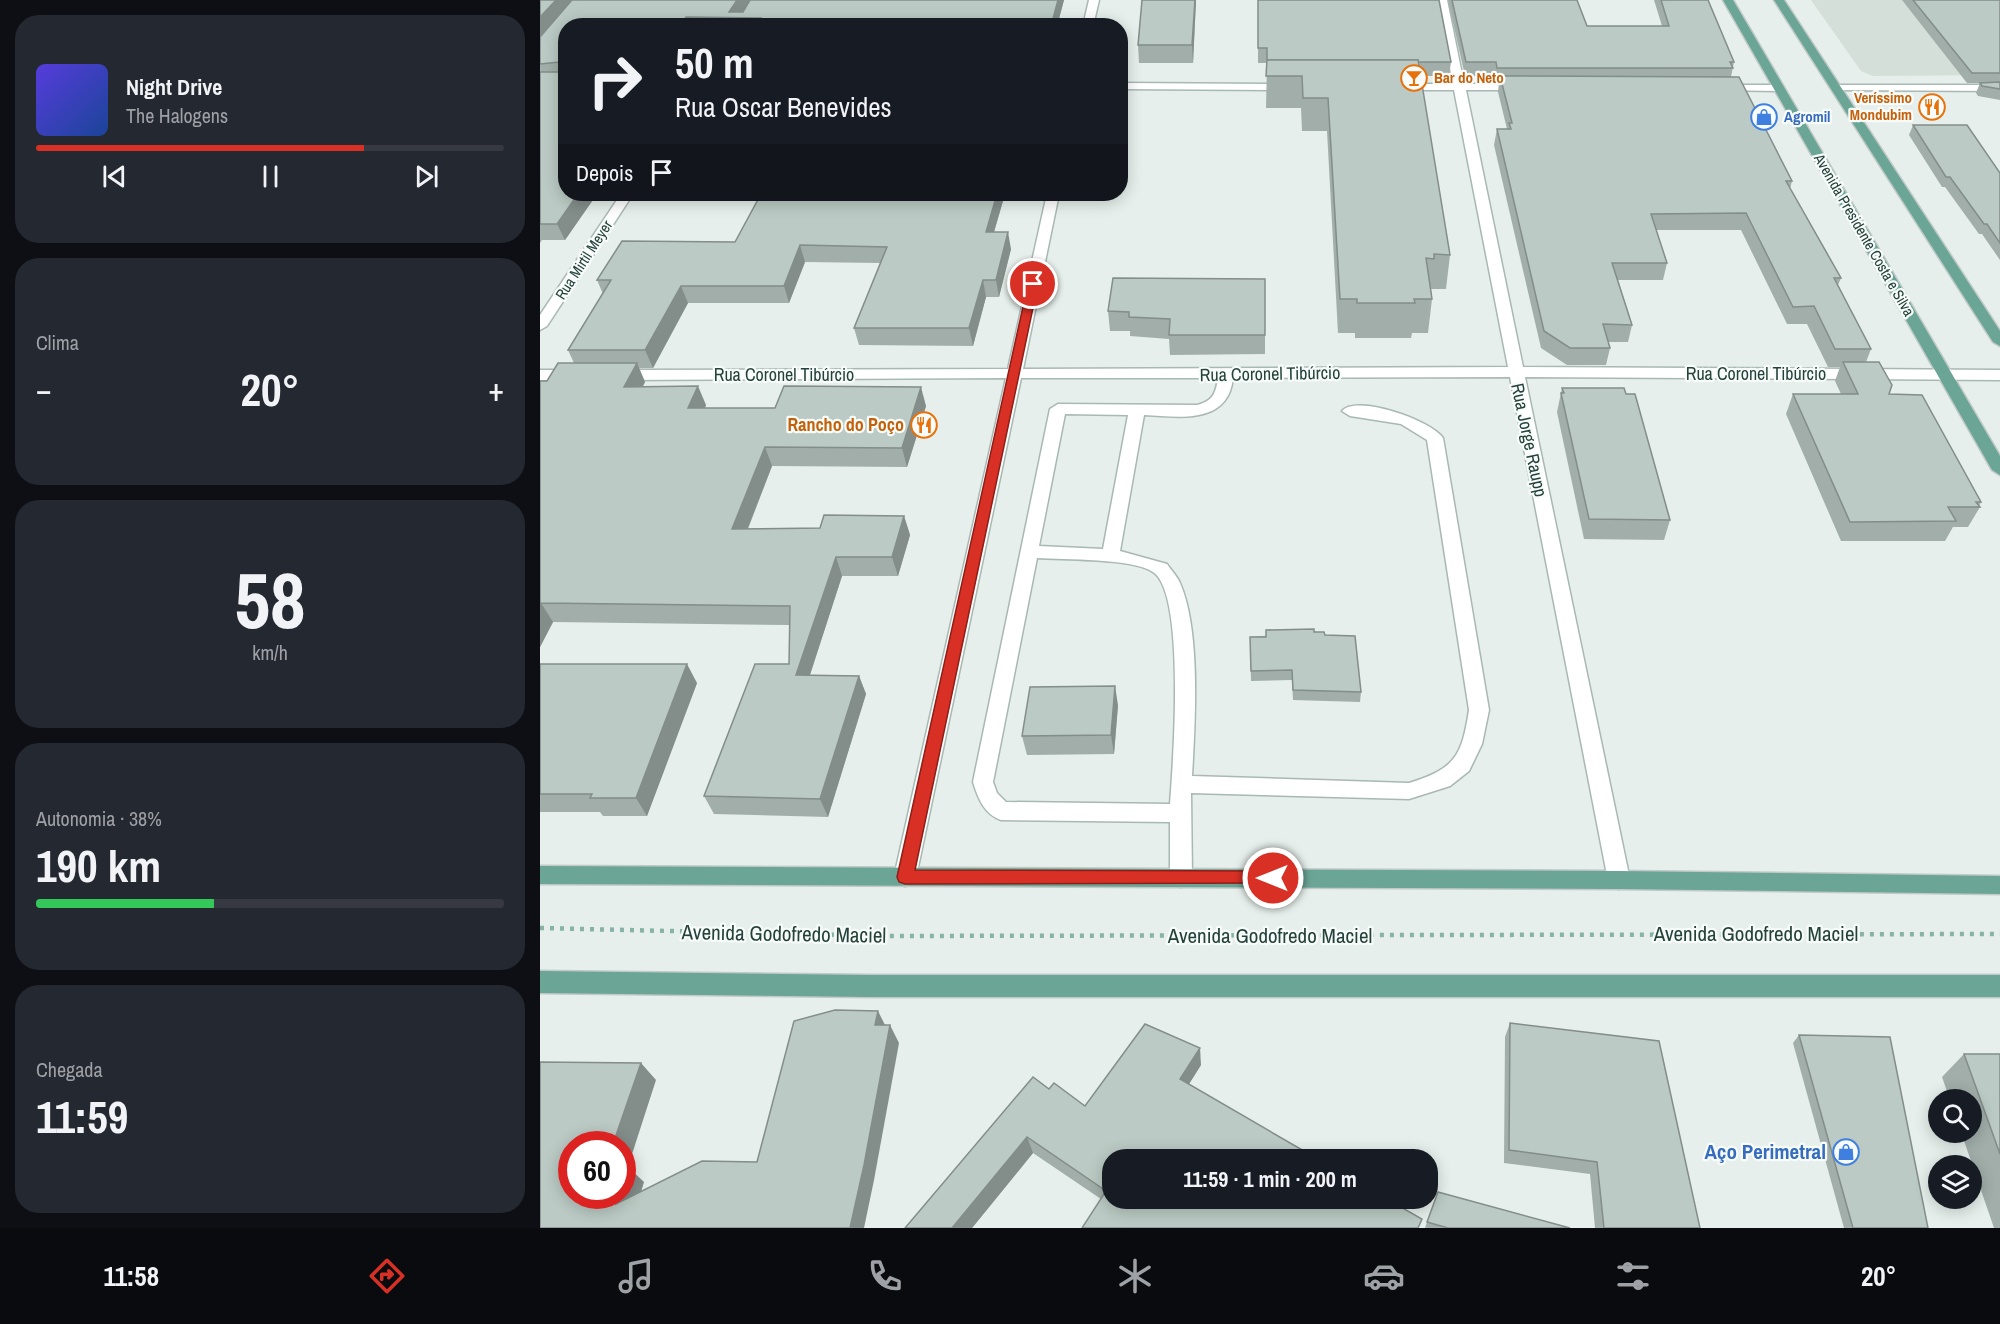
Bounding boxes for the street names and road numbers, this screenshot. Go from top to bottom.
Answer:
street label: Avenida Presidente Costa e Silva [1809,149,1920,320]
street label: Rua Mirtil Meyer [550,216,617,304]
street label: Rua Coronel Tibúrcio [1200,360,1340,387]
street label: Rua Coronel Tibúrcio [1686,361,1826,386]
street label: Rua Coronel Tibúrcio [714,362,854,387]
street label: Rua Jorge Raupp [1505,381,1554,499]
street label: Avenida Godofredo Maciel [680,917,887,950]
street label: Avenida Godofredo Maciel [1653,919,1858,948]
street label: Avenida Godofredo Maciel [1167,921,1372,950]

